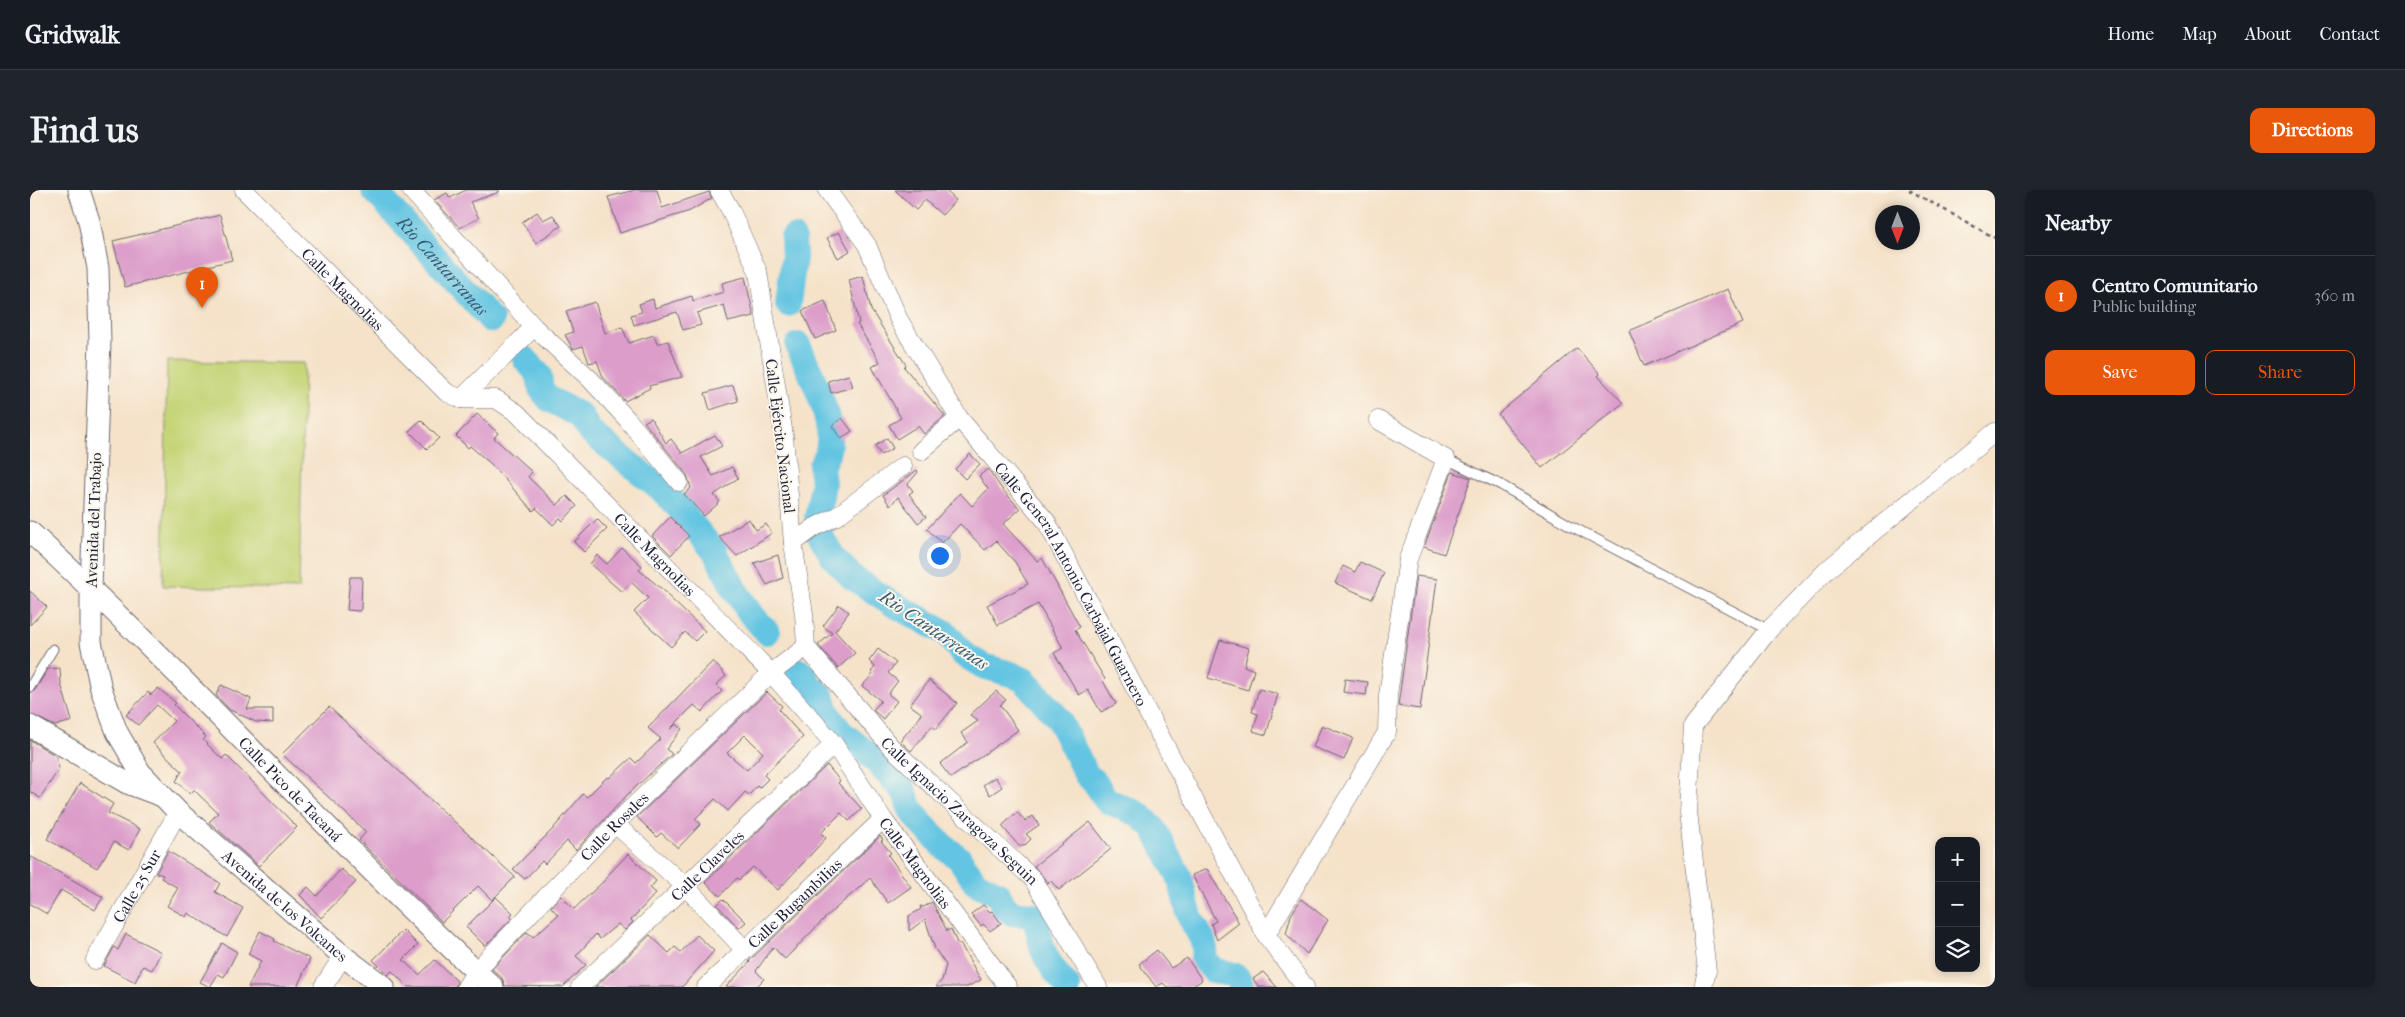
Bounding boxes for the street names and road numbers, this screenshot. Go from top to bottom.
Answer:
street label: Calle Magnolias [298,244,388,335]
street label: Calle Ejército Nacional [762,358,799,515]
street label: Avenida del Trabajo [82,452,105,589]
street label: Calle General Antonio Carbajal Guarnero [990,458,1151,709]
street label: Calle Magnolias [610,509,700,600]
street label: Calle Pico de Tacaná [235,733,346,846]
street label: Calle Ignacio Zaragoza Seguin [877,733,1043,889]
street label: Calle Rosales [576,788,653,865]
street label: Calle Magnolias [875,814,955,912]
street label: Calle Claveles [667,826,748,905]
street label: Avenida de los Volcanes [217,845,351,966]
street label: Calle 25 Sur [109,846,165,926]
street label: Calle Bugambilias [744,854,846,952]

